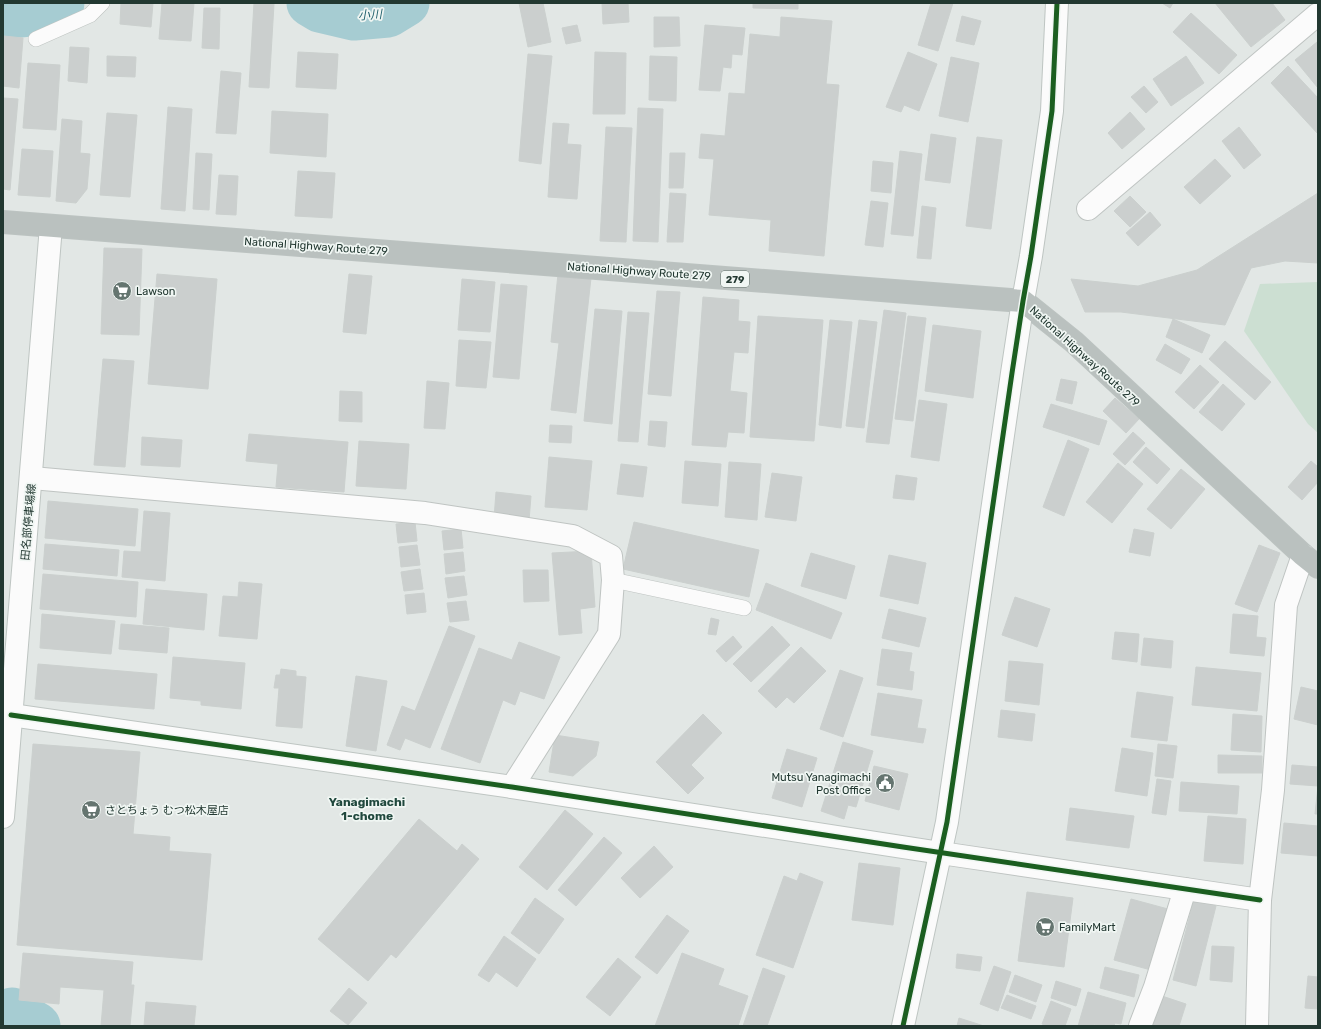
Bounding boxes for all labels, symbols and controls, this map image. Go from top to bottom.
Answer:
water label: 小川 [358,7,384,23]
street label: National Highway Route 279 [244,235,388,258]
street label: National Highway Route 279 [567,260,711,283]
road number: 279 [721,271,749,287]
supermarket icon: Lawson [111,280,133,302]
place label: Lawson [136,285,176,298]
street label: National Highway Route 279 [1027,303,1142,409]
street label: 田名部停車場線 [19,483,38,561]
place label: Mutsu Yanagimachi Post Office [771,771,871,797]
public building icon: Mutsu Yanagimachi Post Office [874,772,896,794]
district label: Yanagimachi 1-chome [329,795,405,823]
supermarket icon: さとちょう むつ松木屋店 [80,799,102,821]
place label: さとちょう むつ松木屋店 [105,804,229,817]
supermarket icon: FamilyMart [1034,916,1056,938]
place label: FamilyMart [1059,921,1116,934]

